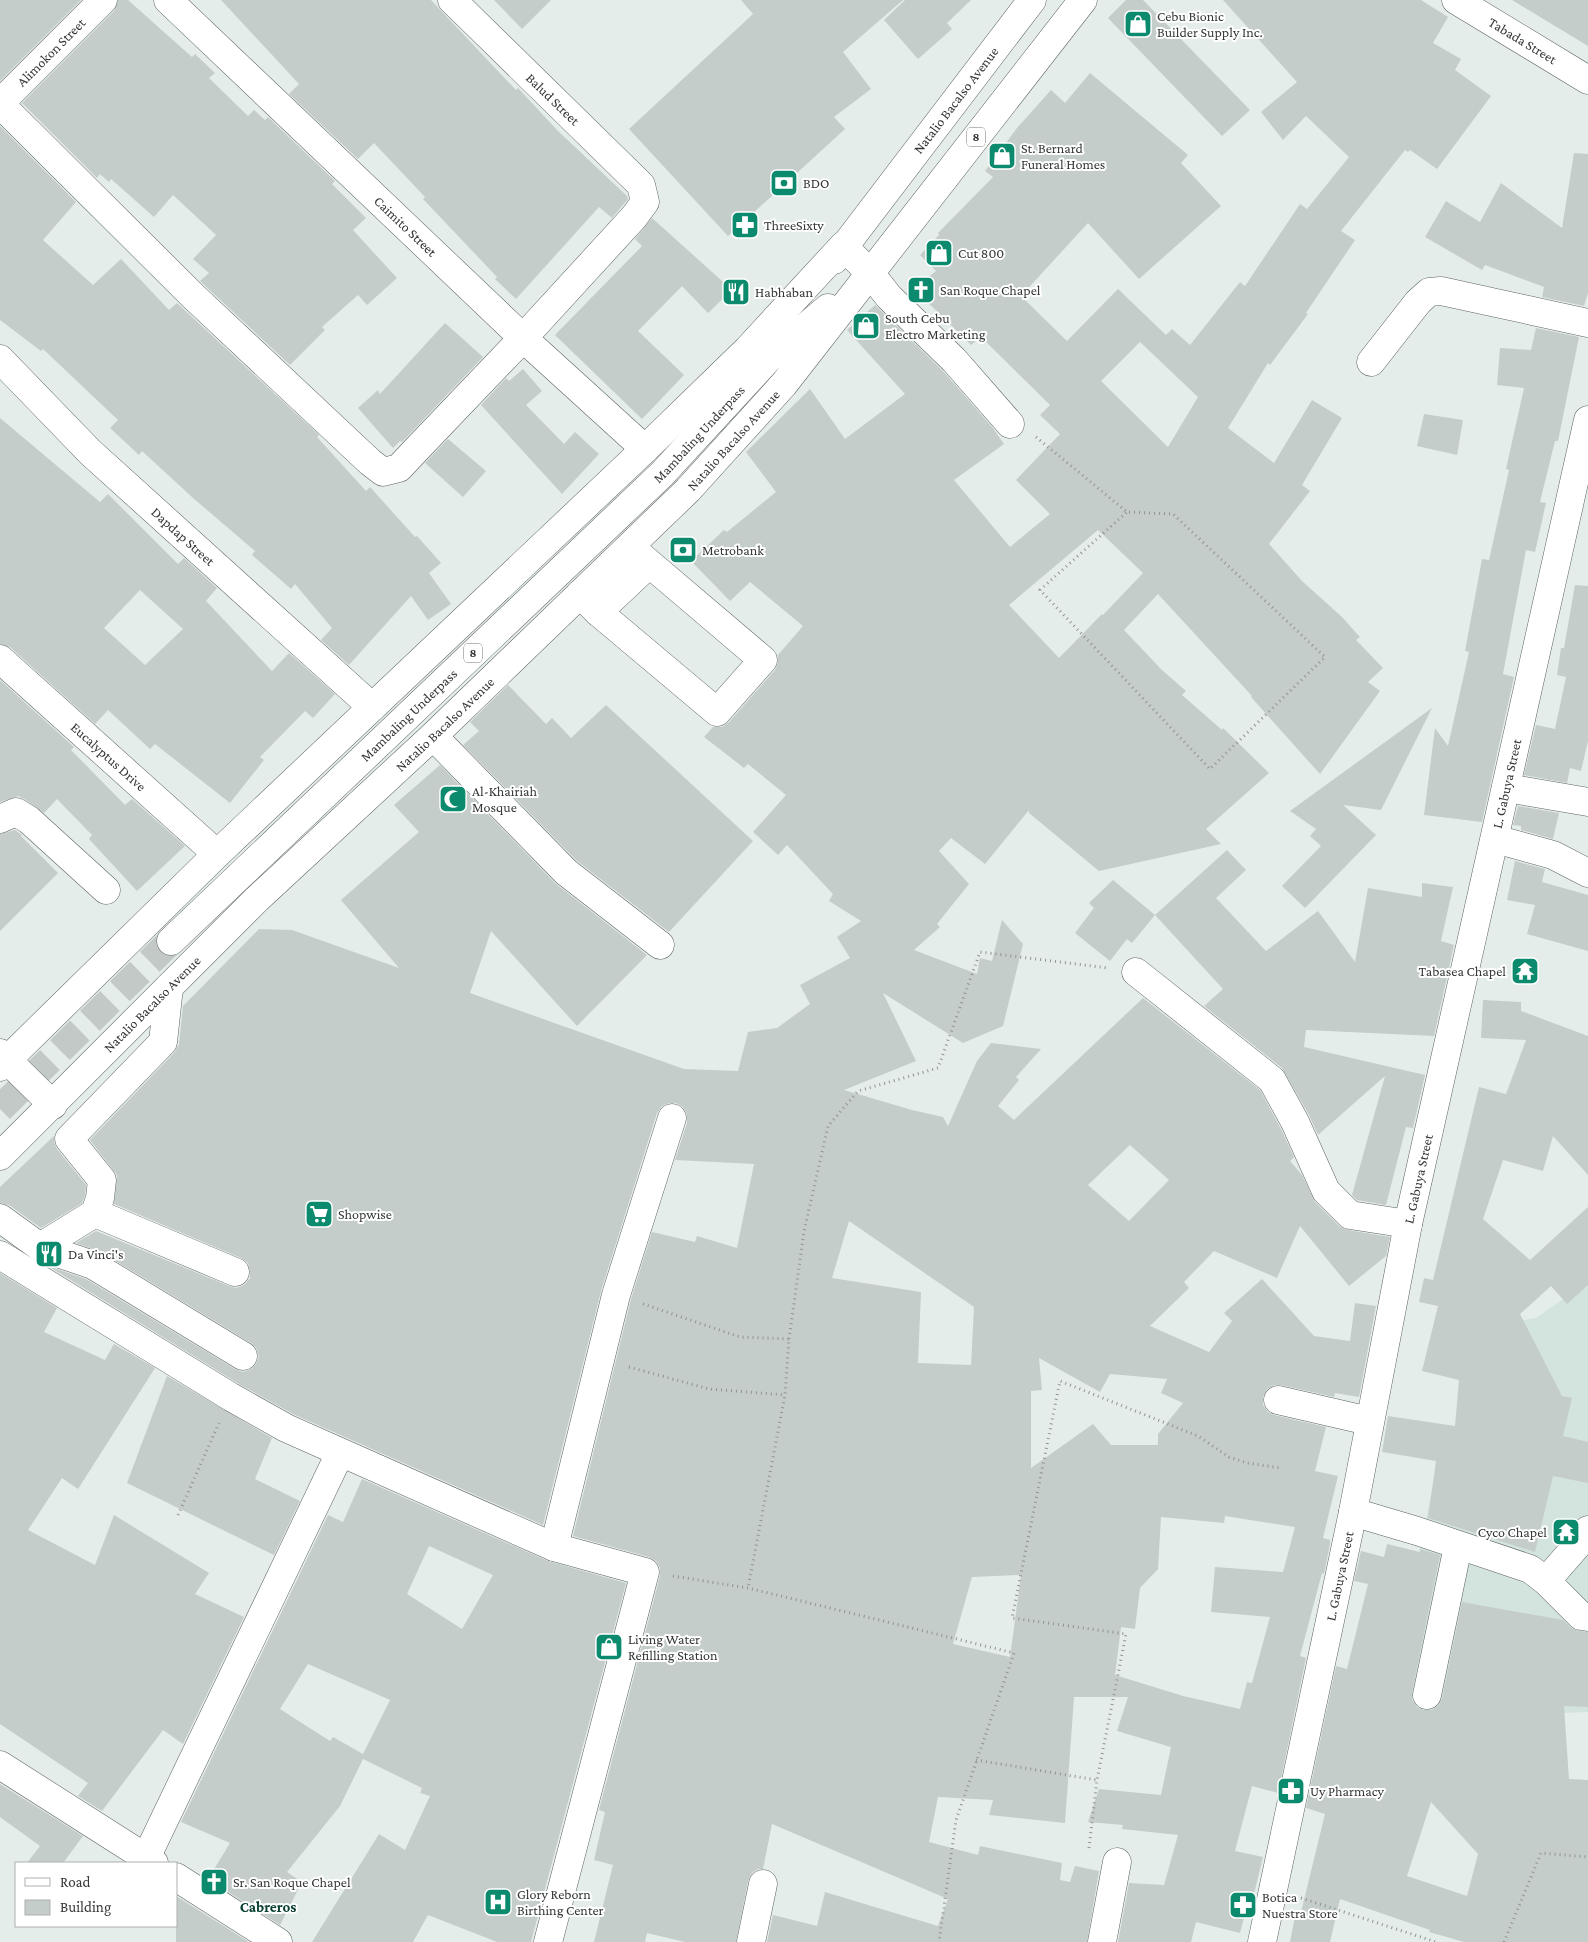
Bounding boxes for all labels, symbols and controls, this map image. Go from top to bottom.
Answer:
place label: Cebu Bionic Builder Supply Inc. [1157,8,1263,40]
shop icon: Cebu Bionic Builder Supply Inc. [1123,9,1153,39]
street label: Alimokon Street [13,14,89,90]
street label: Tabada Street [1486,14,1560,67]
street label: Natalio Bacalso Avenue [910,43,1002,157]
street label: Balud Street [523,70,583,129]
road number: 8 [967,128,985,146]
place label: St. Bernard Funeral Homes [1021,140,1105,172]
shop icon: St. Bernard Funeral Homes [987,141,1017,171]
bank icon: BDO [769,168,799,198]
place label: BDO [803,175,829,191]
street label: Caimito Street [371,193,440,260]
pharmacy icon: ThreeSixty [730,210,760,240]
place label: ThreeSixty [764,217,824,233]
shop icon: Cut 800 [924,238,954,268]
place label: Cut 800 [958,245,1004,261]
church icon: San Roque Chapel [906,275,936,305]
restaurant icon: Habhaban [721,277,751,307]
place label: San Roque Chapel [940,282,1041,298]
place label: Habhaban [755,284,814,300]
place label: South Cebu Electro Marketing [885,310,986,342]
shop icon: South Cebu Electro Marketing [851,311,881,341]
street label: Mambaling Underpass [650,382,748,486]
street label: Natalio Bacalso Avenue [684,387,783,494]
street label: Dapdap Street [148,504,218,569]
bank icon: Metrobank [668,535,698,565]
place label: Metrobank [702,542,764,558]
road number: 8 [464,644,482,662]
street label: Mambaling Underpass [357,665,460,765]
street label: Natalio Bacalso Avenue [392,674,497,775]
street label: Eucalyptus Drive [68,719,149,794]
street label: L. Gabuya Street [1489,737,1524,830]
place label: Al-Khairiah Mosque [472,783,538,815]
mosque icon: Al-Khairiah Mosque [438,784,468,814]
street label: Natalio Bacalso Avenue [100,952,204,1056]
temple icon: Tabasea Chapel [1510,956,1540,986]
place label: Tabasea Chapel [1419,963,1506,979]
street label: L. Gabuya Street [1400,1132,1436,1225]
supermarket icon: Shopwise [304,1199,334,1229]
place label: Shopwise [338,1206,392,1222]
restaurant icon: Da Vinci's [34,1239,64,1269]
place label: Da Vinci's [68,1246,124,1262]
temple icon: Cyco Chapel [1551,1517,1581,1547]
place label: Cyco Chapel [1478,1524,1547,1540]
street label: L. Gabuya Street [1322,1530,1357,1622]
place label: Living Water Refilling Station [628,1631,718,1663]
shop icon: Living Water Refilling Station [594,1632,624,1662]
pharmacy icon: Uy Pharmacy [1276,1776,1306,1806]
place label: Uy Pharmacy [1310,1783,1385,1799]
legend [15,1862,178,1927]
church icon: Sr. San Roque Chapel [199,1867,229,1897]
text: Road [60,1874,91,1890]
place label: Sr. San Roque Chapel [233,1874,351,1890]
place label: Glory Reborn Birthing Center [517,1886,604,1918]
hospital icon: Glory Reborn Birthing Center [483,1887,513,1917]
place label: Botica Nuestra Store [1262,1889,1338,1921]
pharmacy icon: Botica Nuestra Store [1228,1890,1258,1920]
text: Building [60,1899,111,1916]
district label: Cabreros [240,1899,296,1915]

